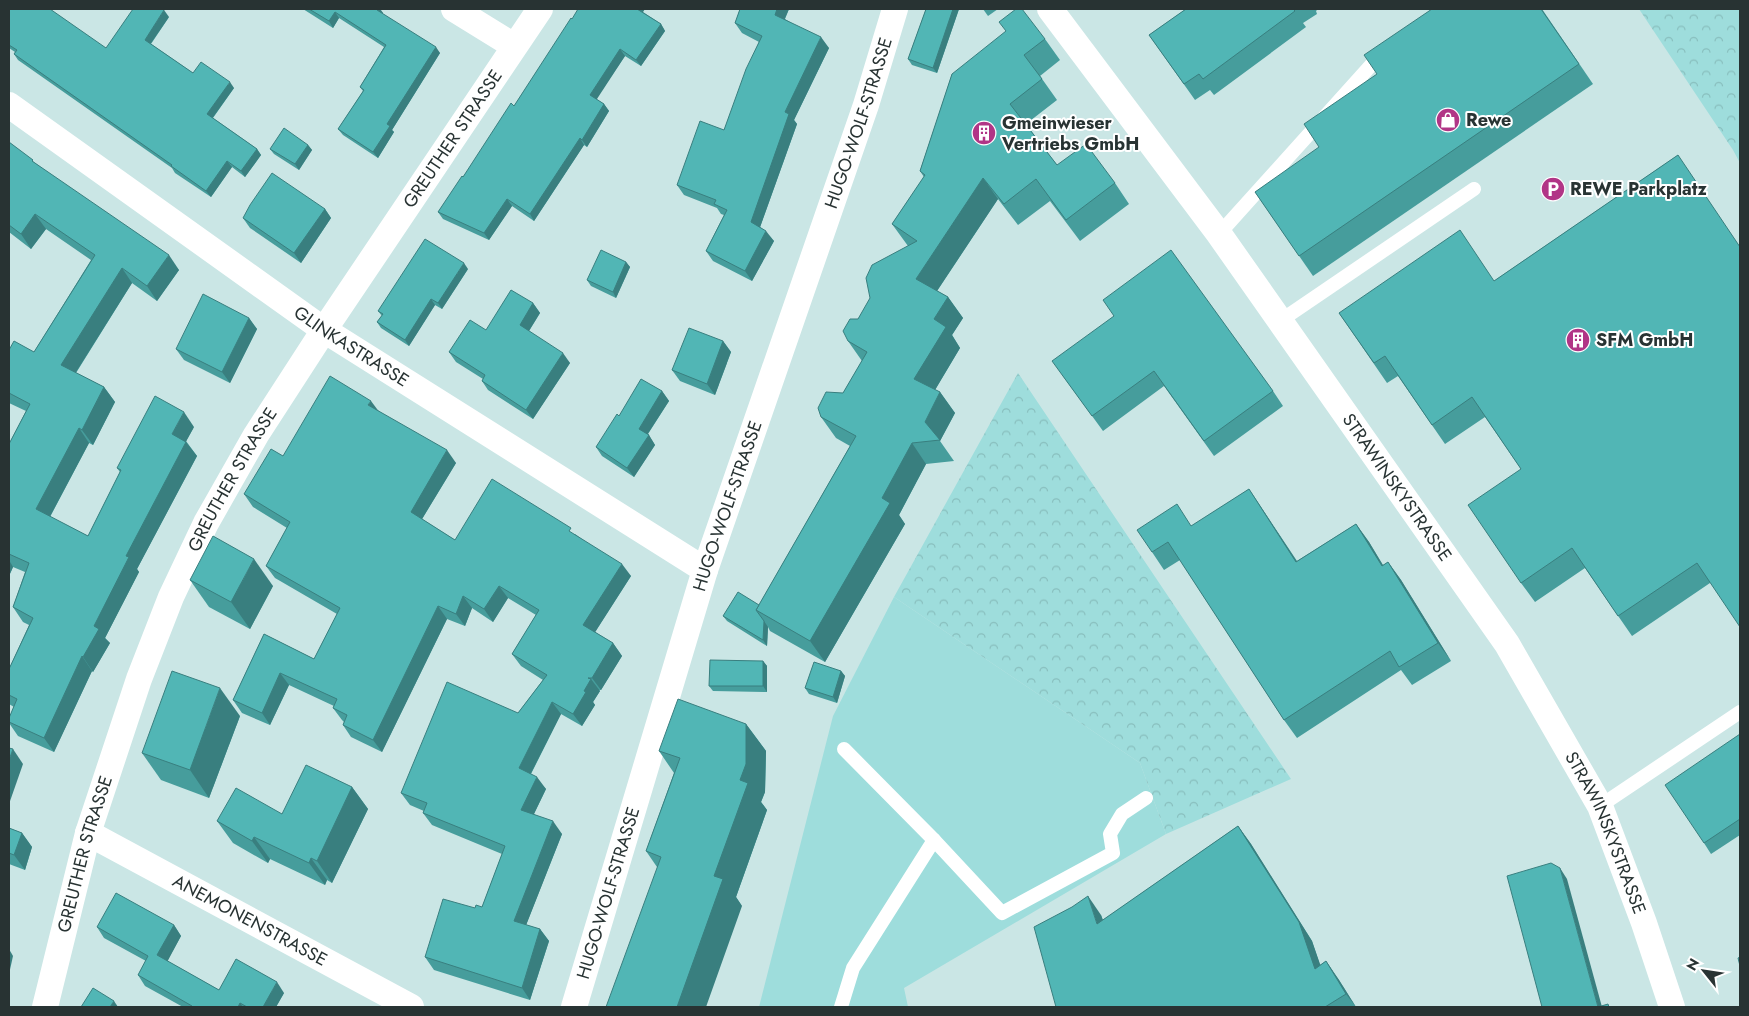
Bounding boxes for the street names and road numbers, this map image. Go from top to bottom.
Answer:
street label: HUGO-WOLF-STRASSE [818,34,899,212]
street label: GREUTHER STRASSE [397,65,509,213]
street label: GLINKASTRASSE [289,299,414,393]
street label: GREUTHER STRASSE [181,402,283,556]
street label: STRAWINSKYSTRASSE [1336,408,1458,567]
street label: HUGO-WOLF-STRASSE [686,417,769,594]
street label: STRAWINSKYSTRASSE [1558,747,1652,918]
street label: GREUTHER STRASSE [51,772,119,935]
street label: HUGO-WOLF-STRASSE [570,804,646,982]
street label: ANEMONENSTRASSE [168,868,332,973]

